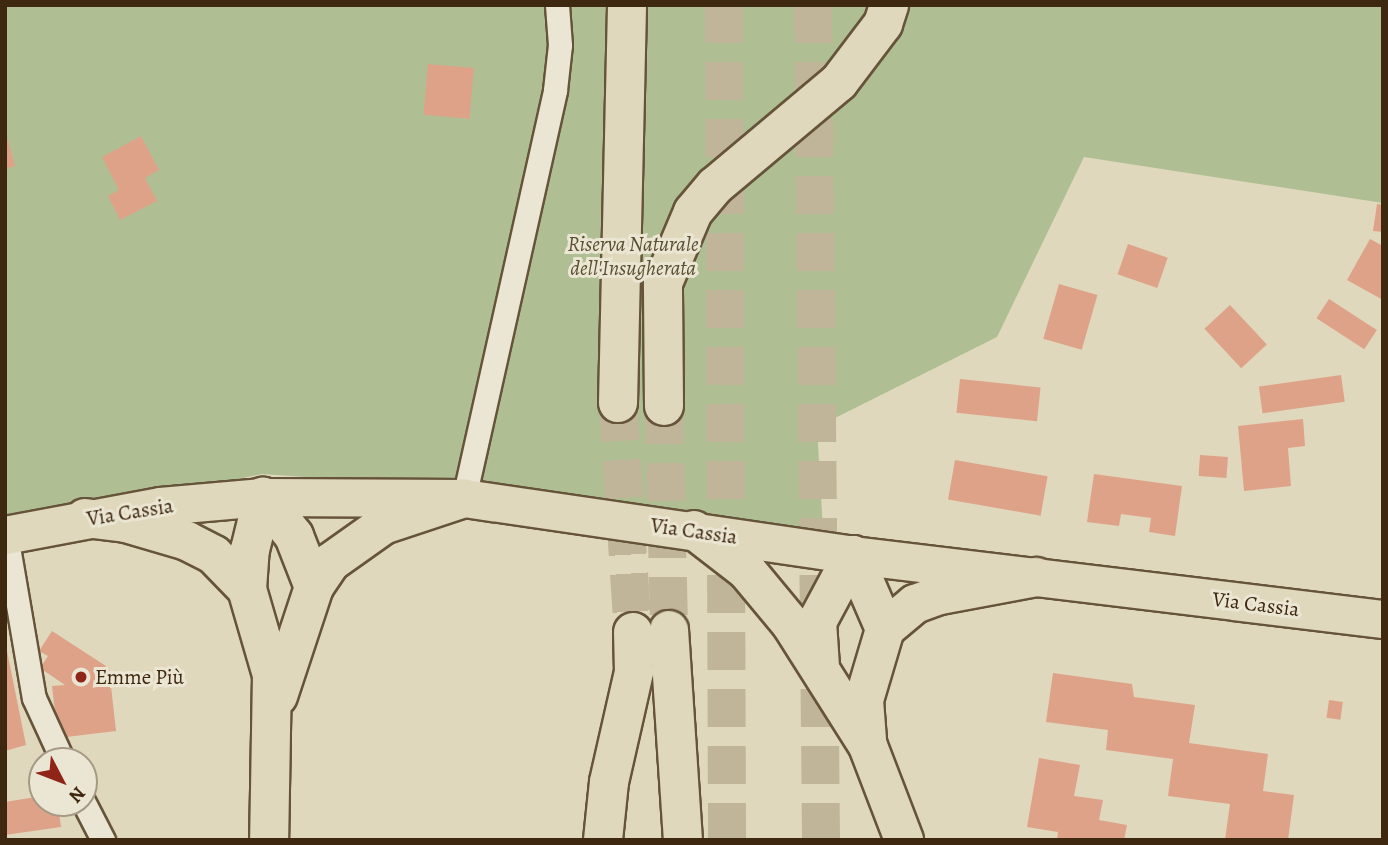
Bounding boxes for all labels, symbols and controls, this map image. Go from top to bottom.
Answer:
park label: Riserva Naturale dell'Insugherata [567,231,699,281]
street label: Via Cassia [85,493,175,531]
street label: Via Cassia [649,512,739,550]
street label: Via Cassia [1211,586,1301,622]
place label: Emme Più [95,664,184,690]
marker: Emme Più [73,669,89,685]
north arrow [28,747,98,817]
text: N [63,781,91,809]

